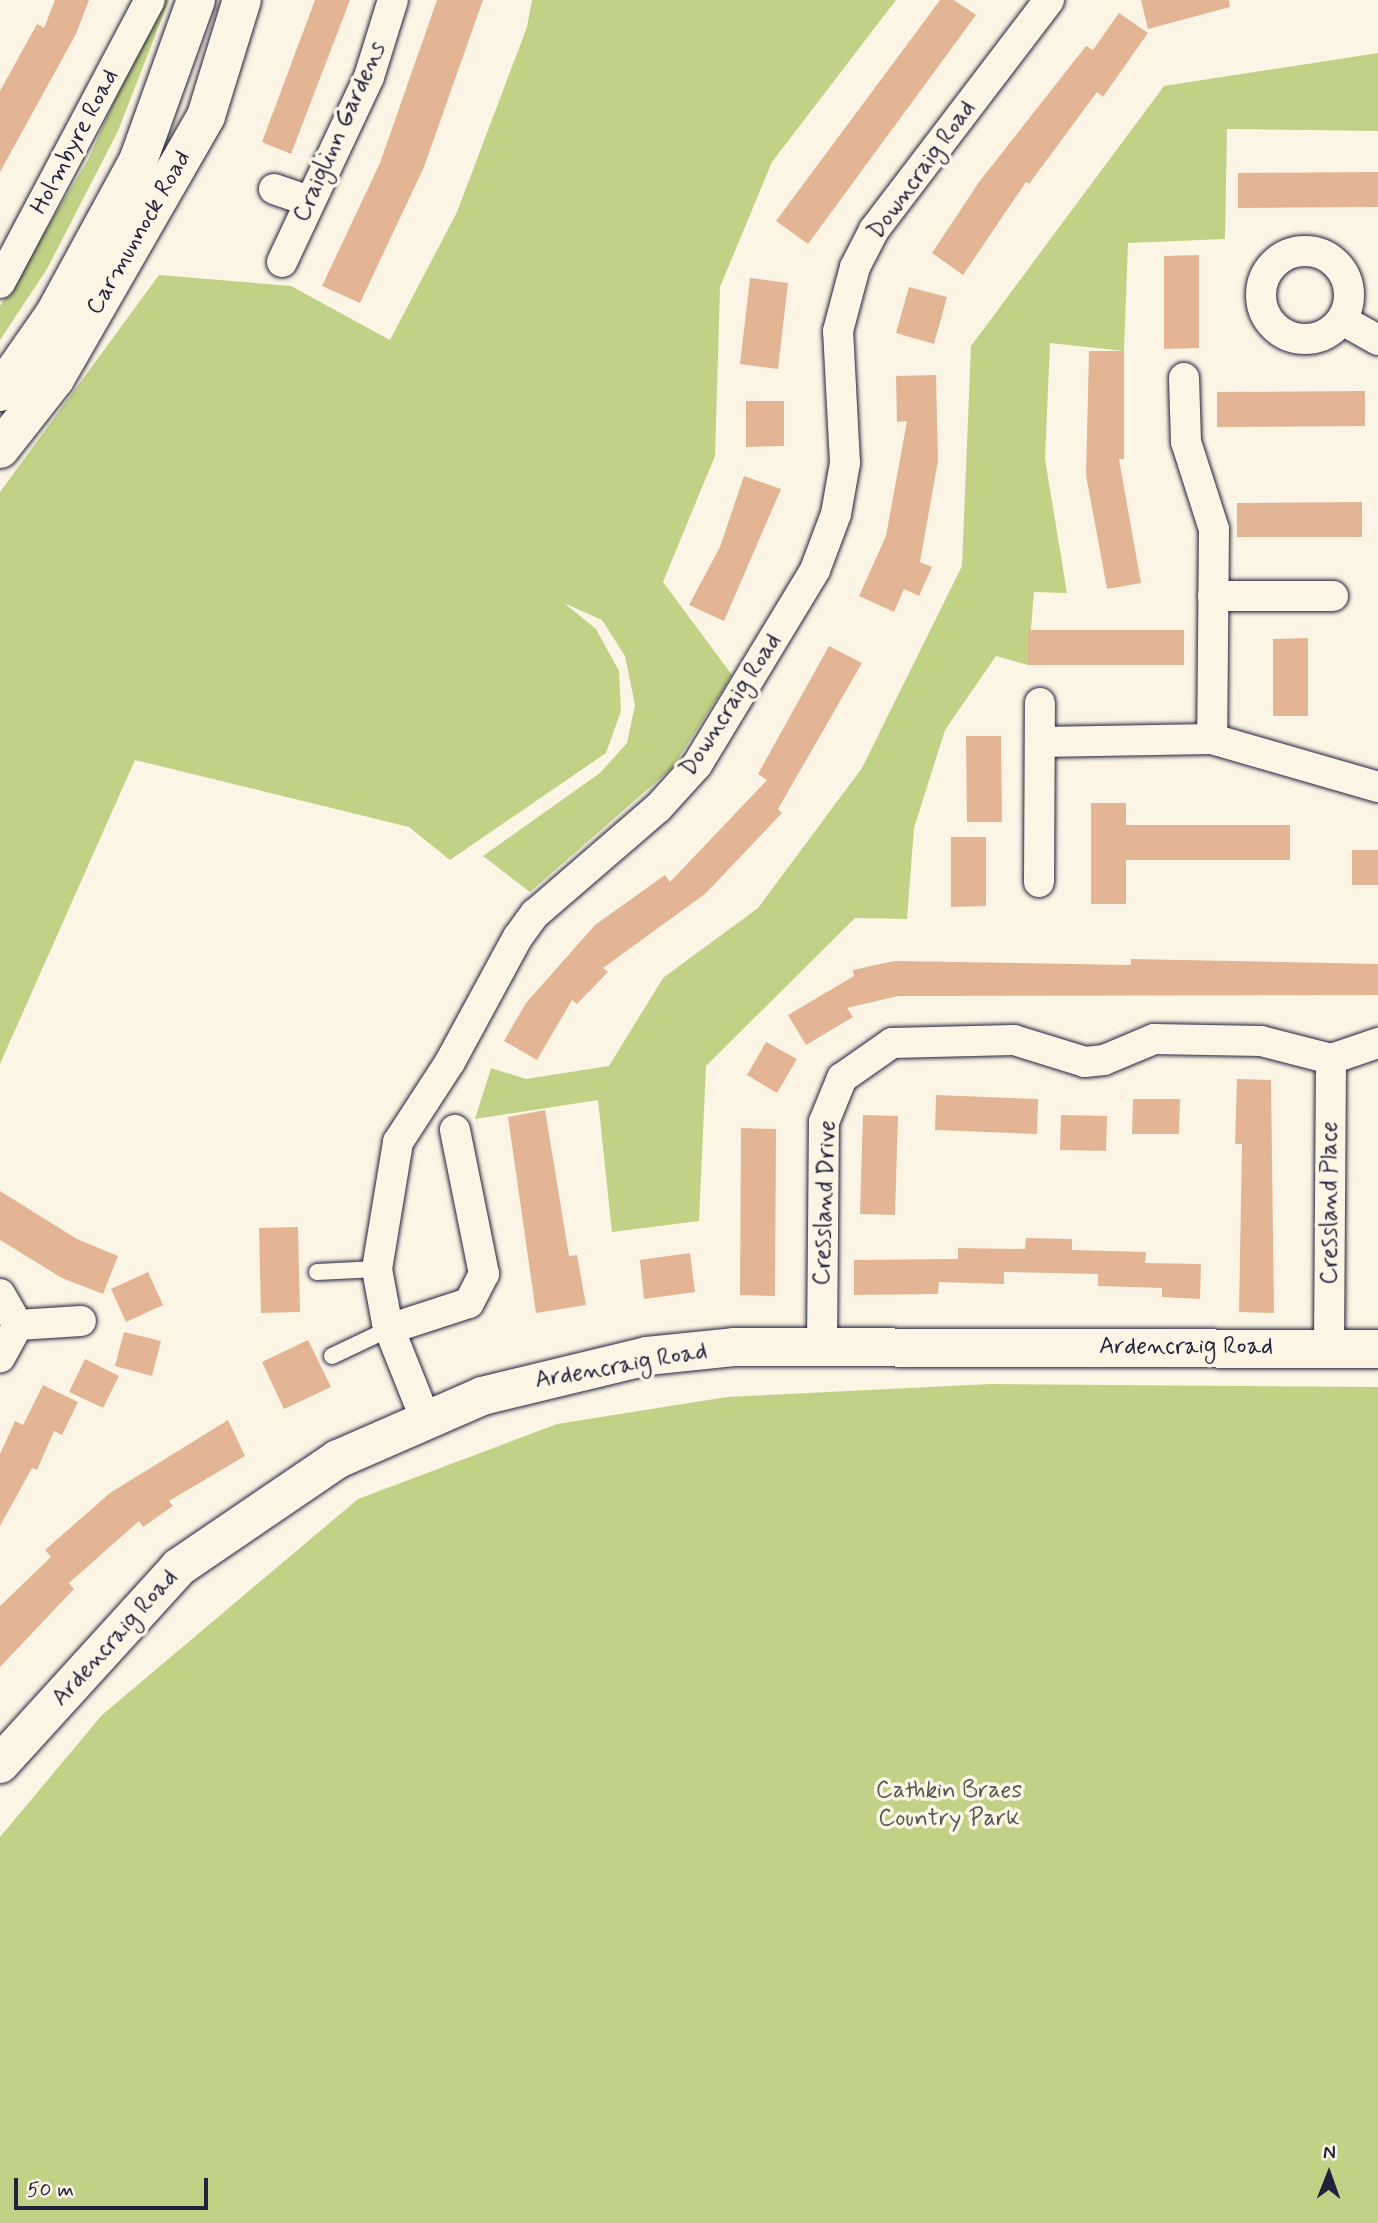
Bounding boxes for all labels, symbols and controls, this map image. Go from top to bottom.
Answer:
street label: Craiglinn Gardens [289,41,391,223]
street label: Holmbyre Road [25,66,125,218]
street label: Downcraig Road [862,95,982,245]
street label: Carmunnock Road [80,146,198,320]
street label: Downcraig Road [674,628,788,782]
street label: Cressland Drive [808,1121,842,1285]
street label: Cressland Place [1316,1121,1344,1285]
street label: Ardencraig Road [1100,1333,1272,1361]
street label: Ardencraig Road [534,1337,708,1395]
street label: Ardencraig Road [47,1564,183,1712]
park label: Cathkin Braes Country Park [877,1777,1021,1833]
north arrow [1294,2139,1364,2209]
text: N [1323,2140,1336,2165]
scale bar [18,2164,212,2208]
text: 50 m [27,2176,74,2204]

